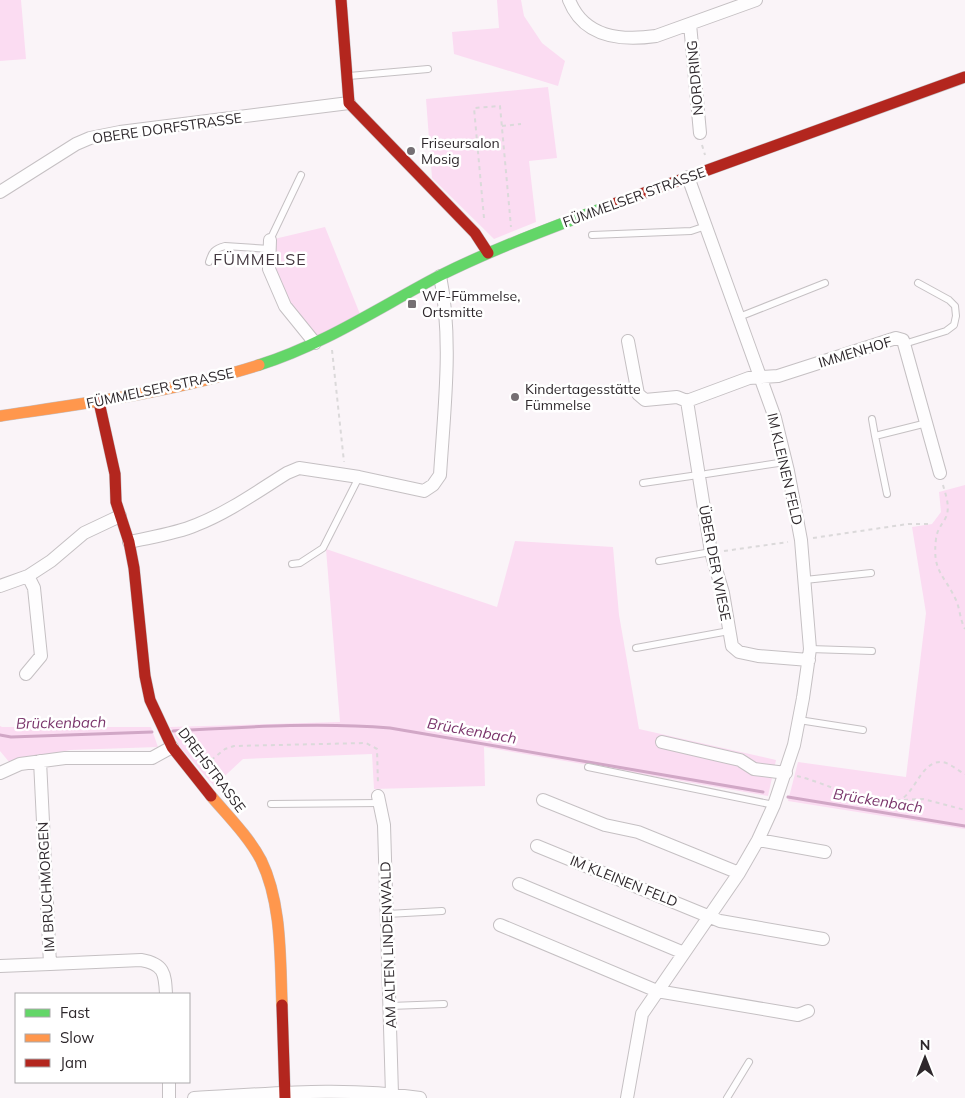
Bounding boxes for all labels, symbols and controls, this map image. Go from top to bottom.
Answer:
street label: NORDRING [683,40,707,116]
street label: OBERE DORFSTRASSE [91,109,243,147]
place label: Friseursalon Mosig [421,134,500,168]
marker: Friseursalon Mosig [405,145,417,157]
street label: FÜMMELSER STRASSE [560,163,708,231]
district label: FÜMMELSE [213,249,307,269]
place label: WF-Fümmelse, Ortsmitte [422,287,520,321]
marker: WF-Fümmelse, Ortsmitte [406,298,418,310]
street label: IMMENHOF [816,332,894,372]
street label: FÜMMELSER STRASSE [85,364,235,412]
place label: Kindertagesstätte Fümmelse [525,380,641,414]
marker: Kindertagesstätte Fümmelse [509,391,521,403]
street label: IM KLEINEN FELD [763,411,807,527]
street label: ÜBER DER WIESE [695,504,735,622]
water label: Brückenbach [16,712,107,733]
water label: Brückenbach [426,713,518,748]
street label: DREHSTRASSE [174,724,250,816]
water label: Brückenbach [832,784,924,817]
street label: IM BRUCHMORGEN [34,821,58,953]
street label: IM KLEINEN FELD [567,851,681,911]
street label: AM ALTEN LINDENWALD [376,861,400,1029]
legend [15,993,190,1083]
text: Fast [60,1003,90,1022]
text: Slow [60,1028,94,1047]
north arrow [900,1033,950,1083]
text: N [920,1036,930,1054]
text: Jam [60,1053,87,1072]

